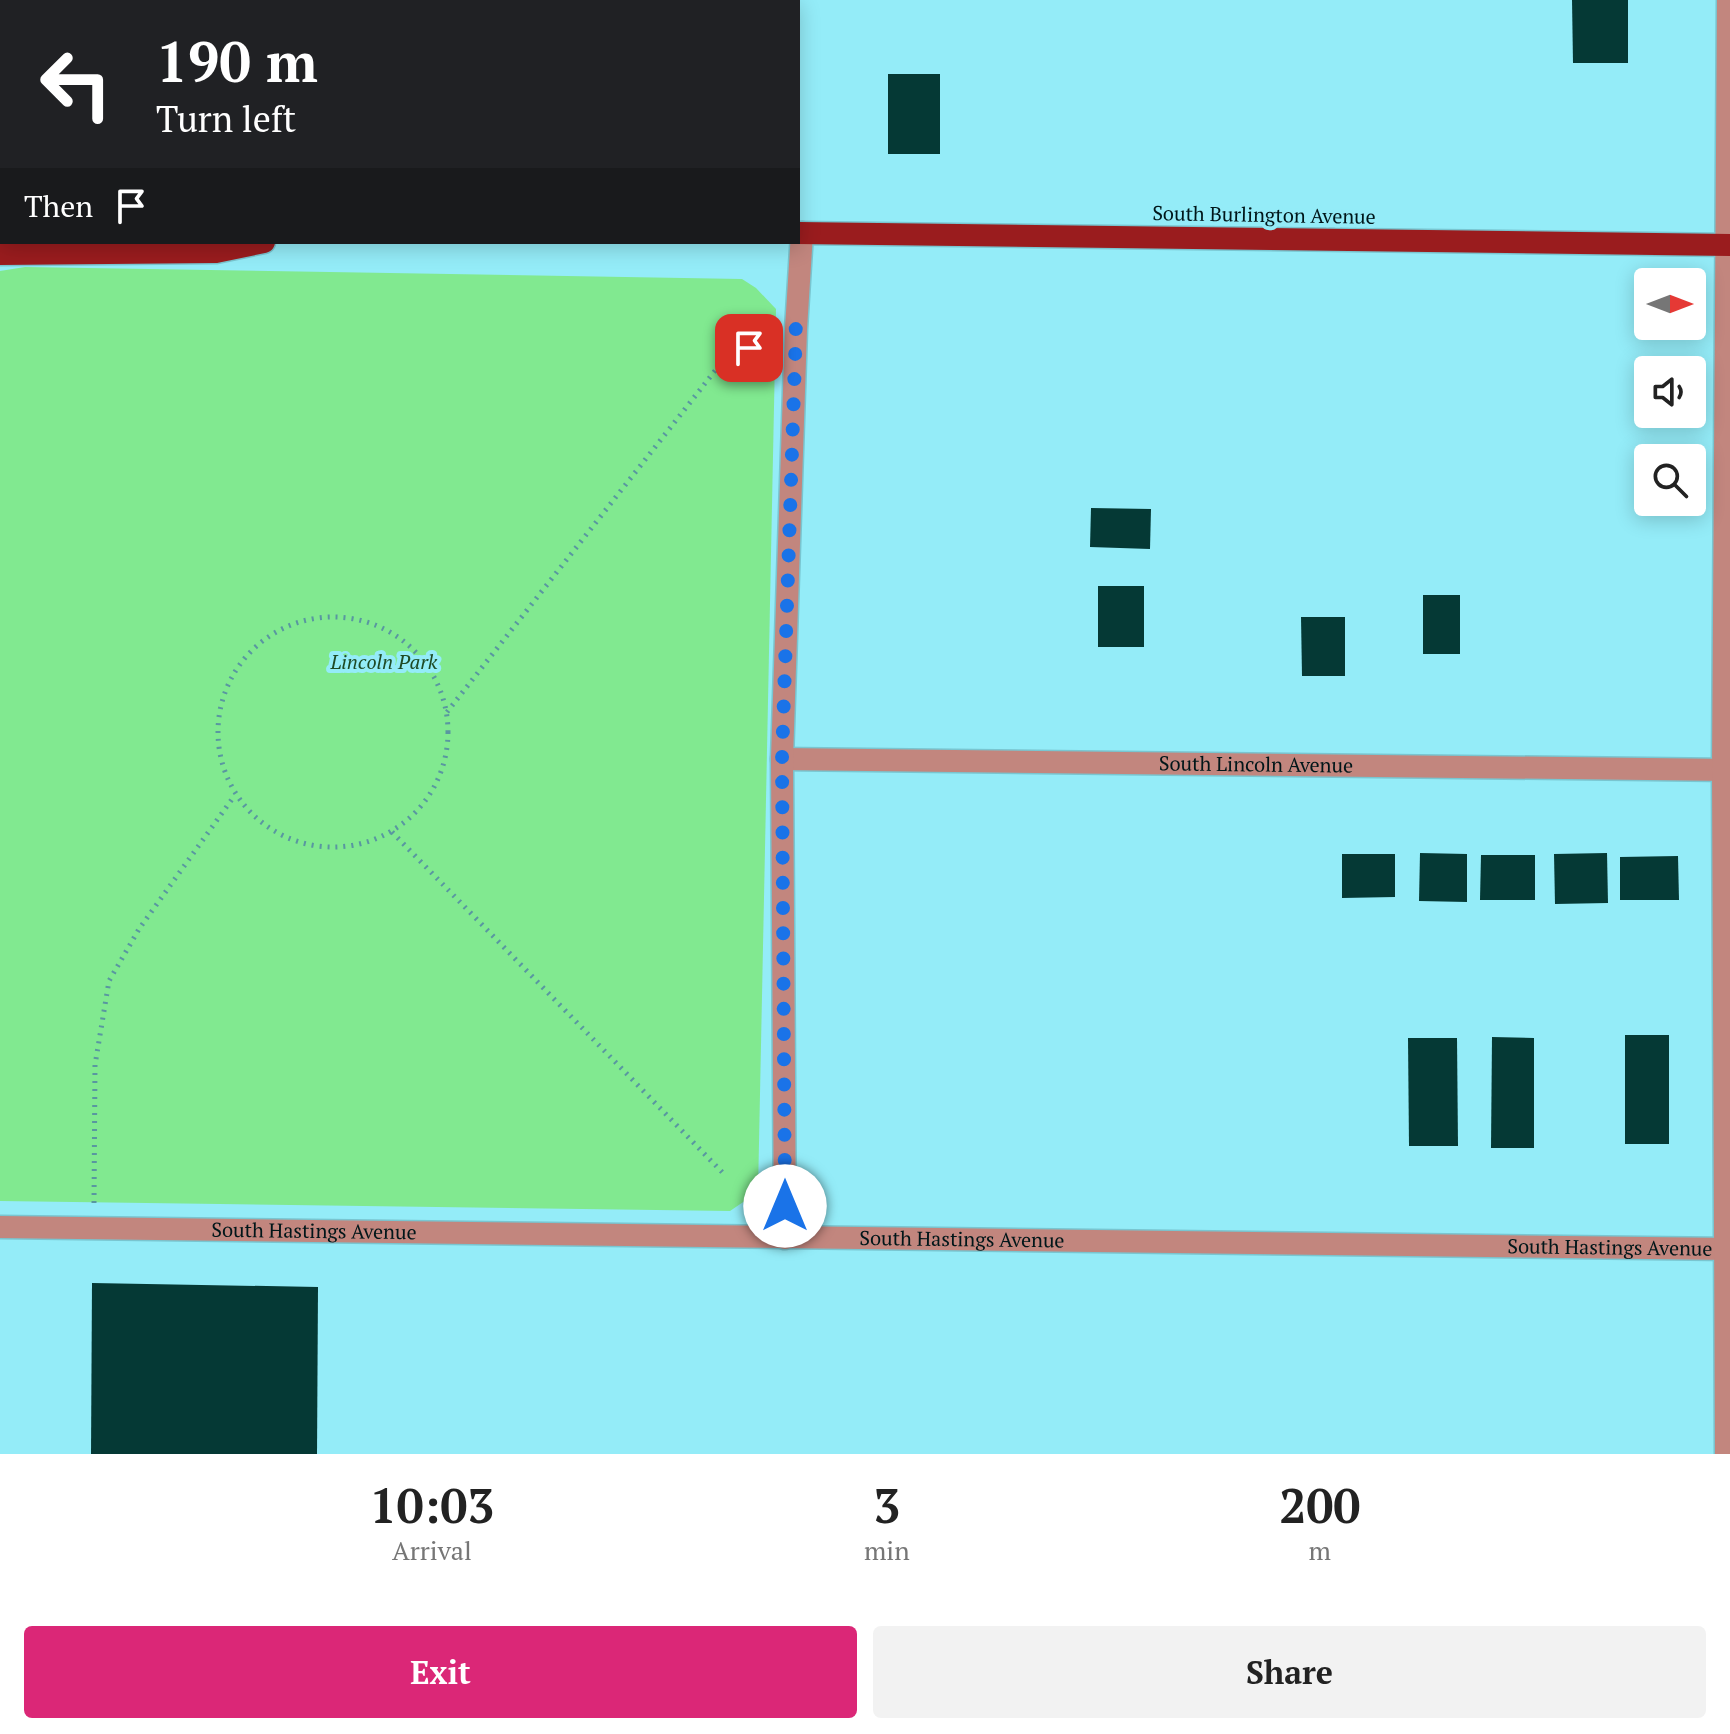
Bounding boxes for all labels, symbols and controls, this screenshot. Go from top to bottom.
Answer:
text: 190 m [156,24,318,98]
icon: left [24,32,128,136]
text: Turn left [156,95,296,142]
icon: arrive [109,184,153,228]
text: Then [24,186,93,226]
street label: South Burlington Avenue [1152,199,1376,230]
north arrow [1634,268,1706,340]
map controls [1634,268,1706,516]
pin [715,314,783,382]
icon: arrive [727,326,771,370]
button: sound [1634,356,1706,428]
button: search [1634,444,1706,516]
park label: Lincoln Park [330,648,438,675]
street label: South Lincoln Avenue [1159,749,1353,779]
position arrow [743,1164,827,1248]
street label: South Hastings Avenue [211,1216,417,1245]
street label: South Hastings Avenue [859,1224,1065,1254]
street label: South Hastings Avenue [1507,1232,1713,1262]
text: 10:03 [369,1473,494,1537]
text: 3 [873,1473,900,1537]
text: 200 [1279,1473,1361,1537]
text: Arrival [392,1533,472,1567]
text: min [864,1533,910,1567]
text: m [1309,1533,1331,1567]
button: Exit [24,1626,857,1718]
button: Share [873,1626,1706,1718]

